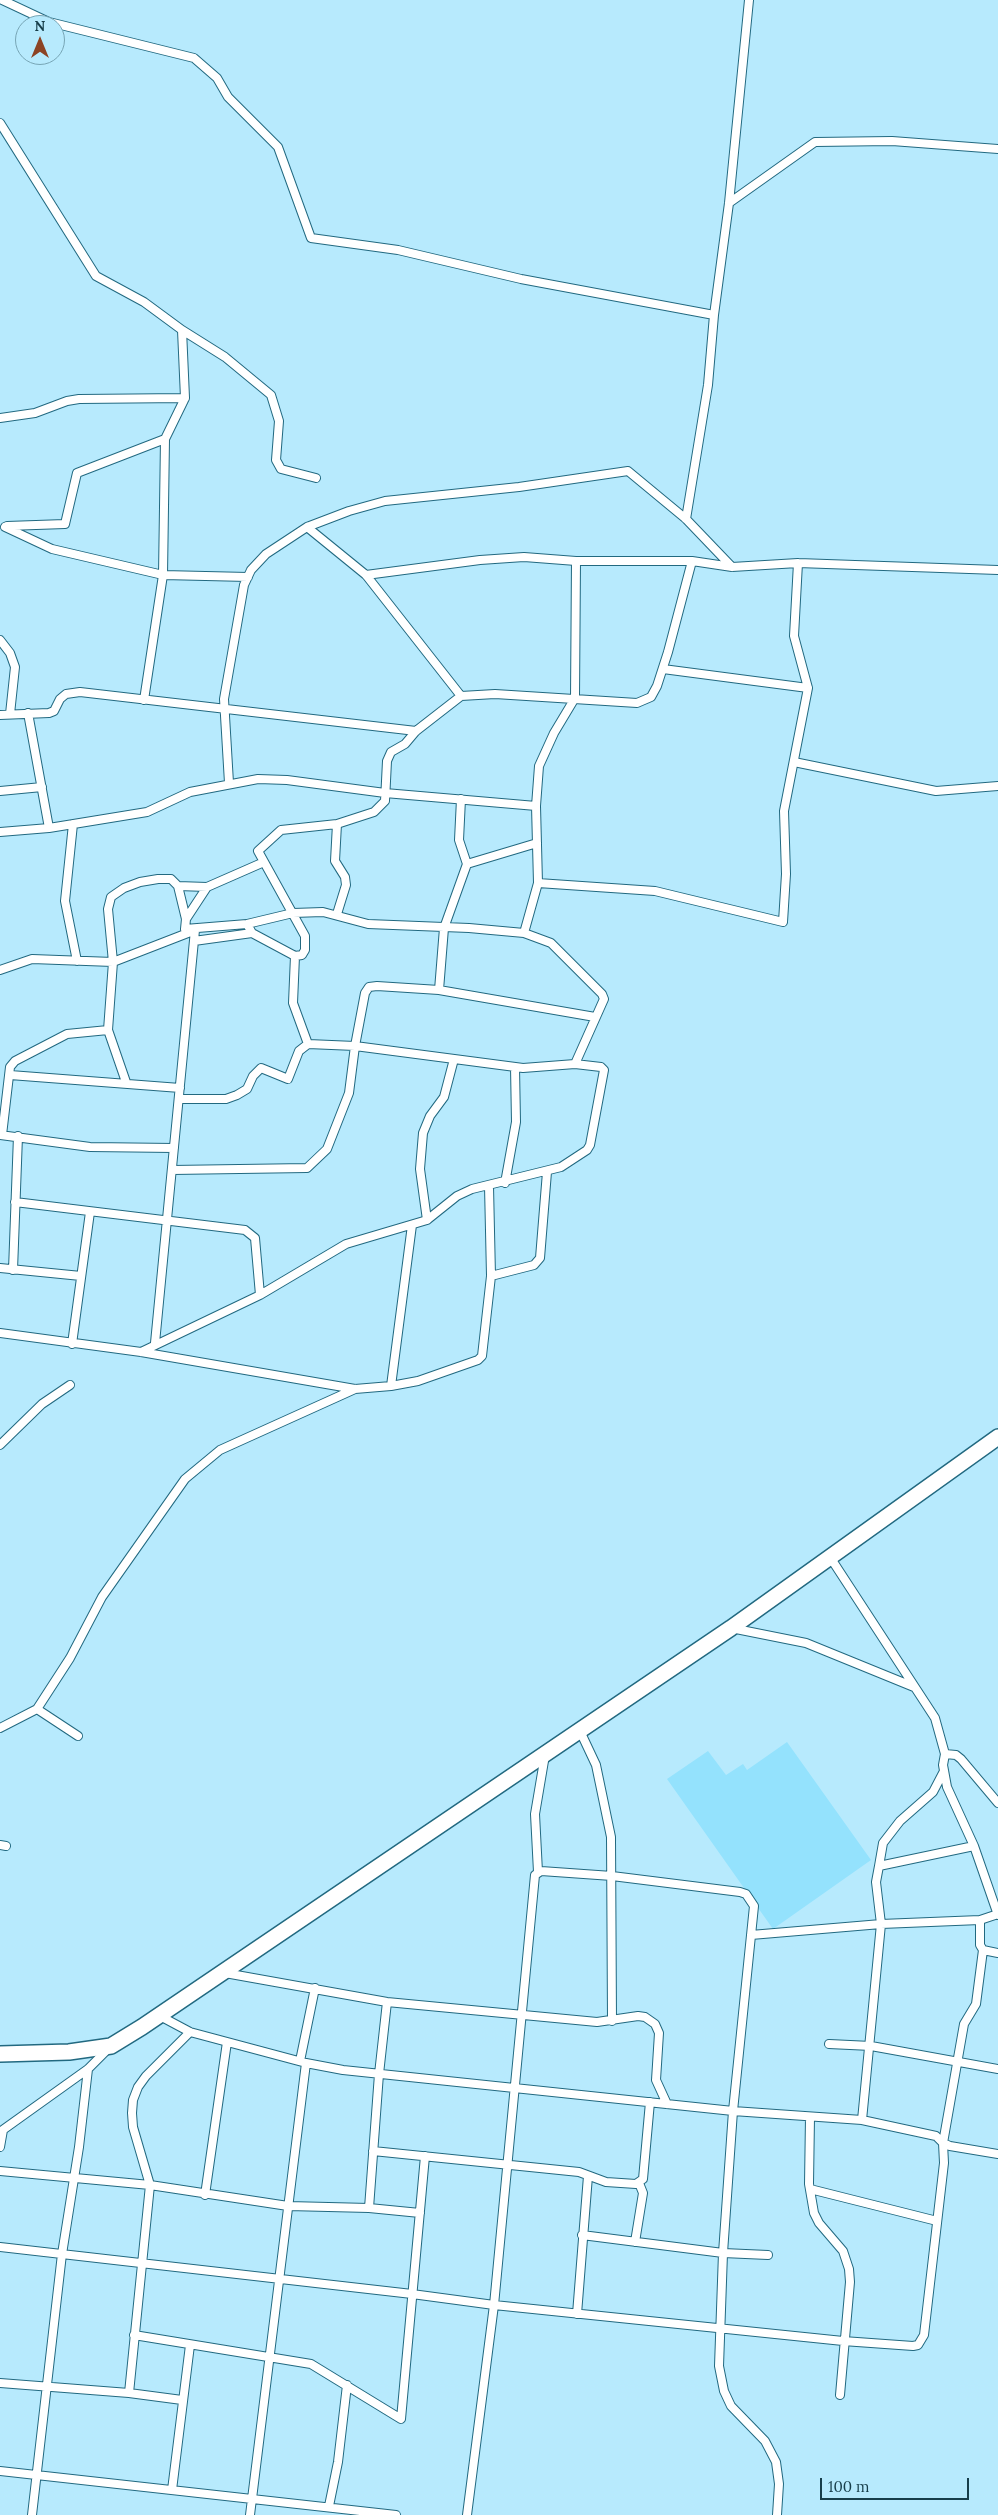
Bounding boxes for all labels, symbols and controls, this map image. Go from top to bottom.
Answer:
north arrow [15,15,65,65]
text: N [35,17,45,35]
scale bar [823,2468,972,2500]
text: 100 m [828,2477,869,2496]

